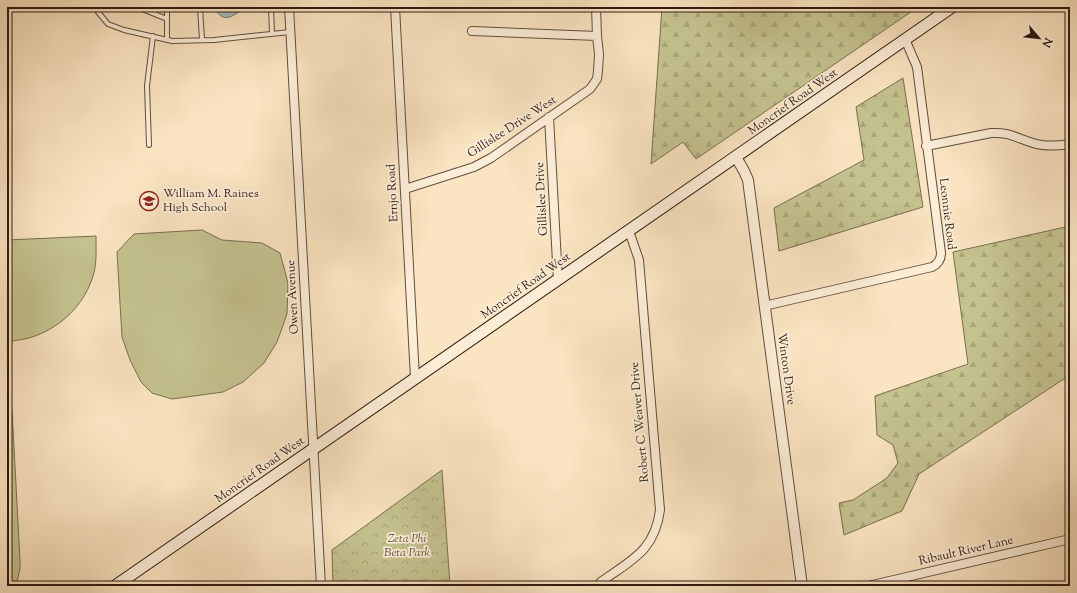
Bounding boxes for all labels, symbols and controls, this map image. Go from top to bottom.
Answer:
north arrow [1019,18,1059,58]
text: N [1038,34,1057,50]
street label: Moncrief Road West [744,64,842,140]
street label: Gillislee Drive West [464,91,560,163]
street label: Gillislee Drive [531,161,553,236]
street label: Ernjo Road [382,163,404,222]
street label: Leonnie Road [934,177,960,251]
place label: William M. Raines High School [163,185,259,217]
school or university icon: William M. Raines High School [138,190,160,212]
street label: Moncrief Road West [477,248,575,324]
street label: Owen Avenue [282,259,304,335]
street label: Winton Drive [772,332,800,406]
street label: Robert C Weaver Drive [626,361,654,483]
street label: Moncrief Road West [211,432,309,508]
park label: Zeta Phi Beta Park [384,530,430,562]
street label: Ribault River Lane [917,531,1015,571]

